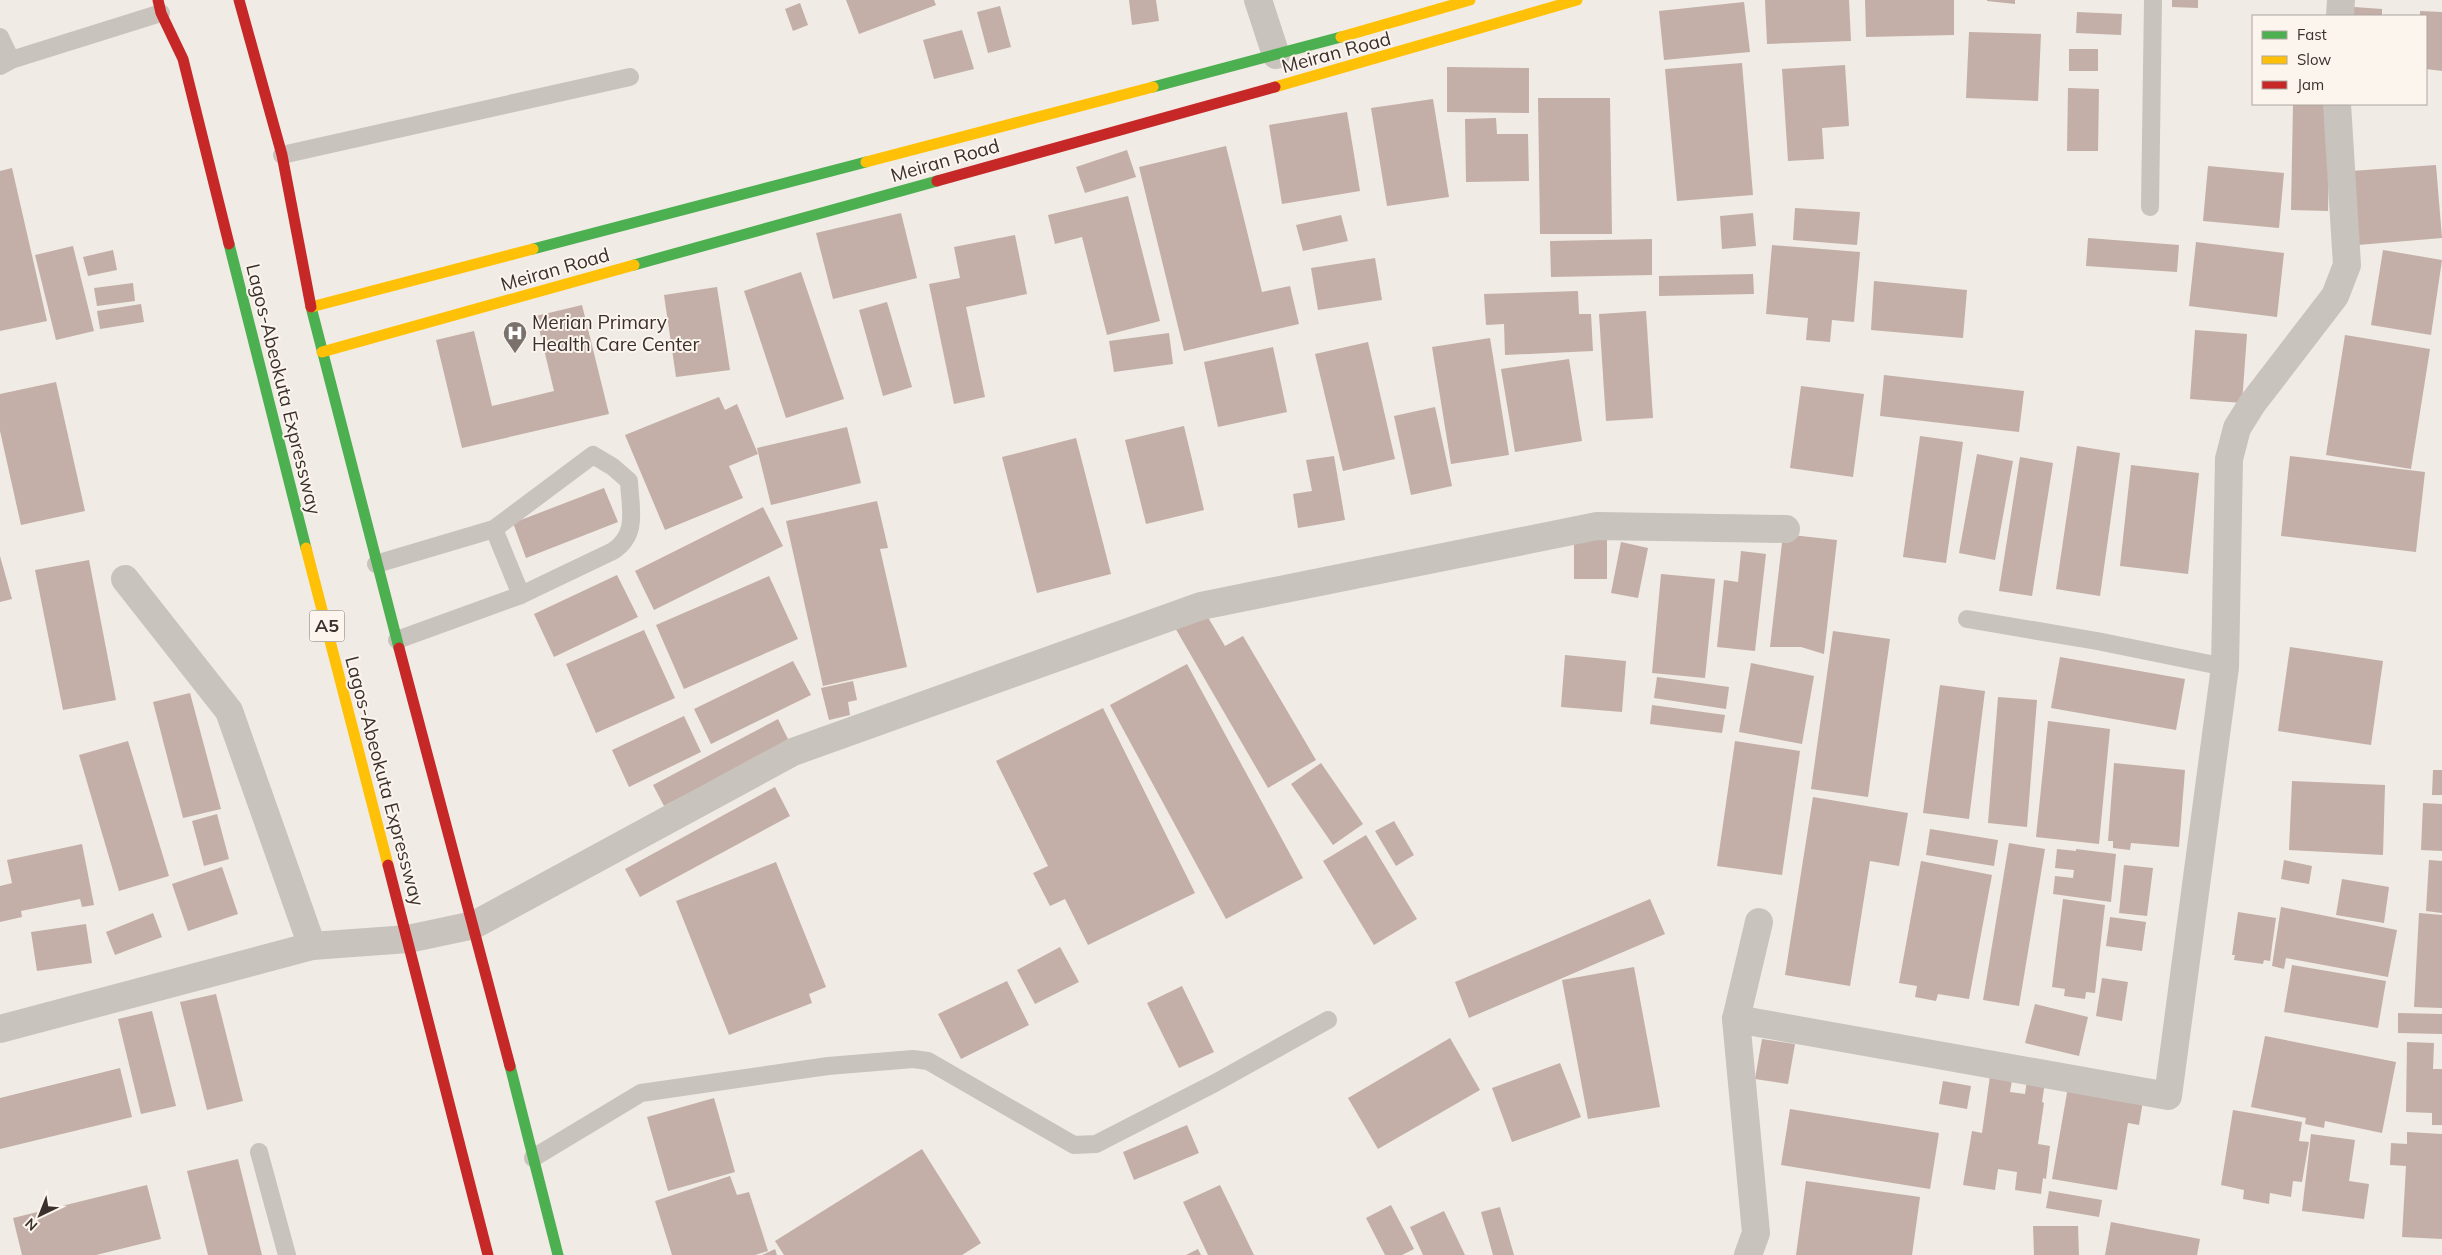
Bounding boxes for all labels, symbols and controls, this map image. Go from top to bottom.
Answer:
legend [2252,15,2427,105]
text: Fast [2297,25,2327,44]
street label: Meiran Road [1279,26,1393,78]
text: Slow [2297,50,2331,69]
text: Jam [2297,75,2324,94]
street label: Meiran Road [888,133,1002,187]
street label: Meiran Road [498,242,612,296]
street label: Lagos-Abeokuta Expressway [241,261,327,517]
place label: Merian Primary Health Care Center [532,310,699,356]
hospital icon: Merian Primary Health Care Center [502,320,528,354]
road number: A5 [310,610,344,642]
street label: Lagos-Abeokuta Expressway [340,653,430,909]
north arrow [15,1190,65,1240]
text: N [21,1214,41,1235]

